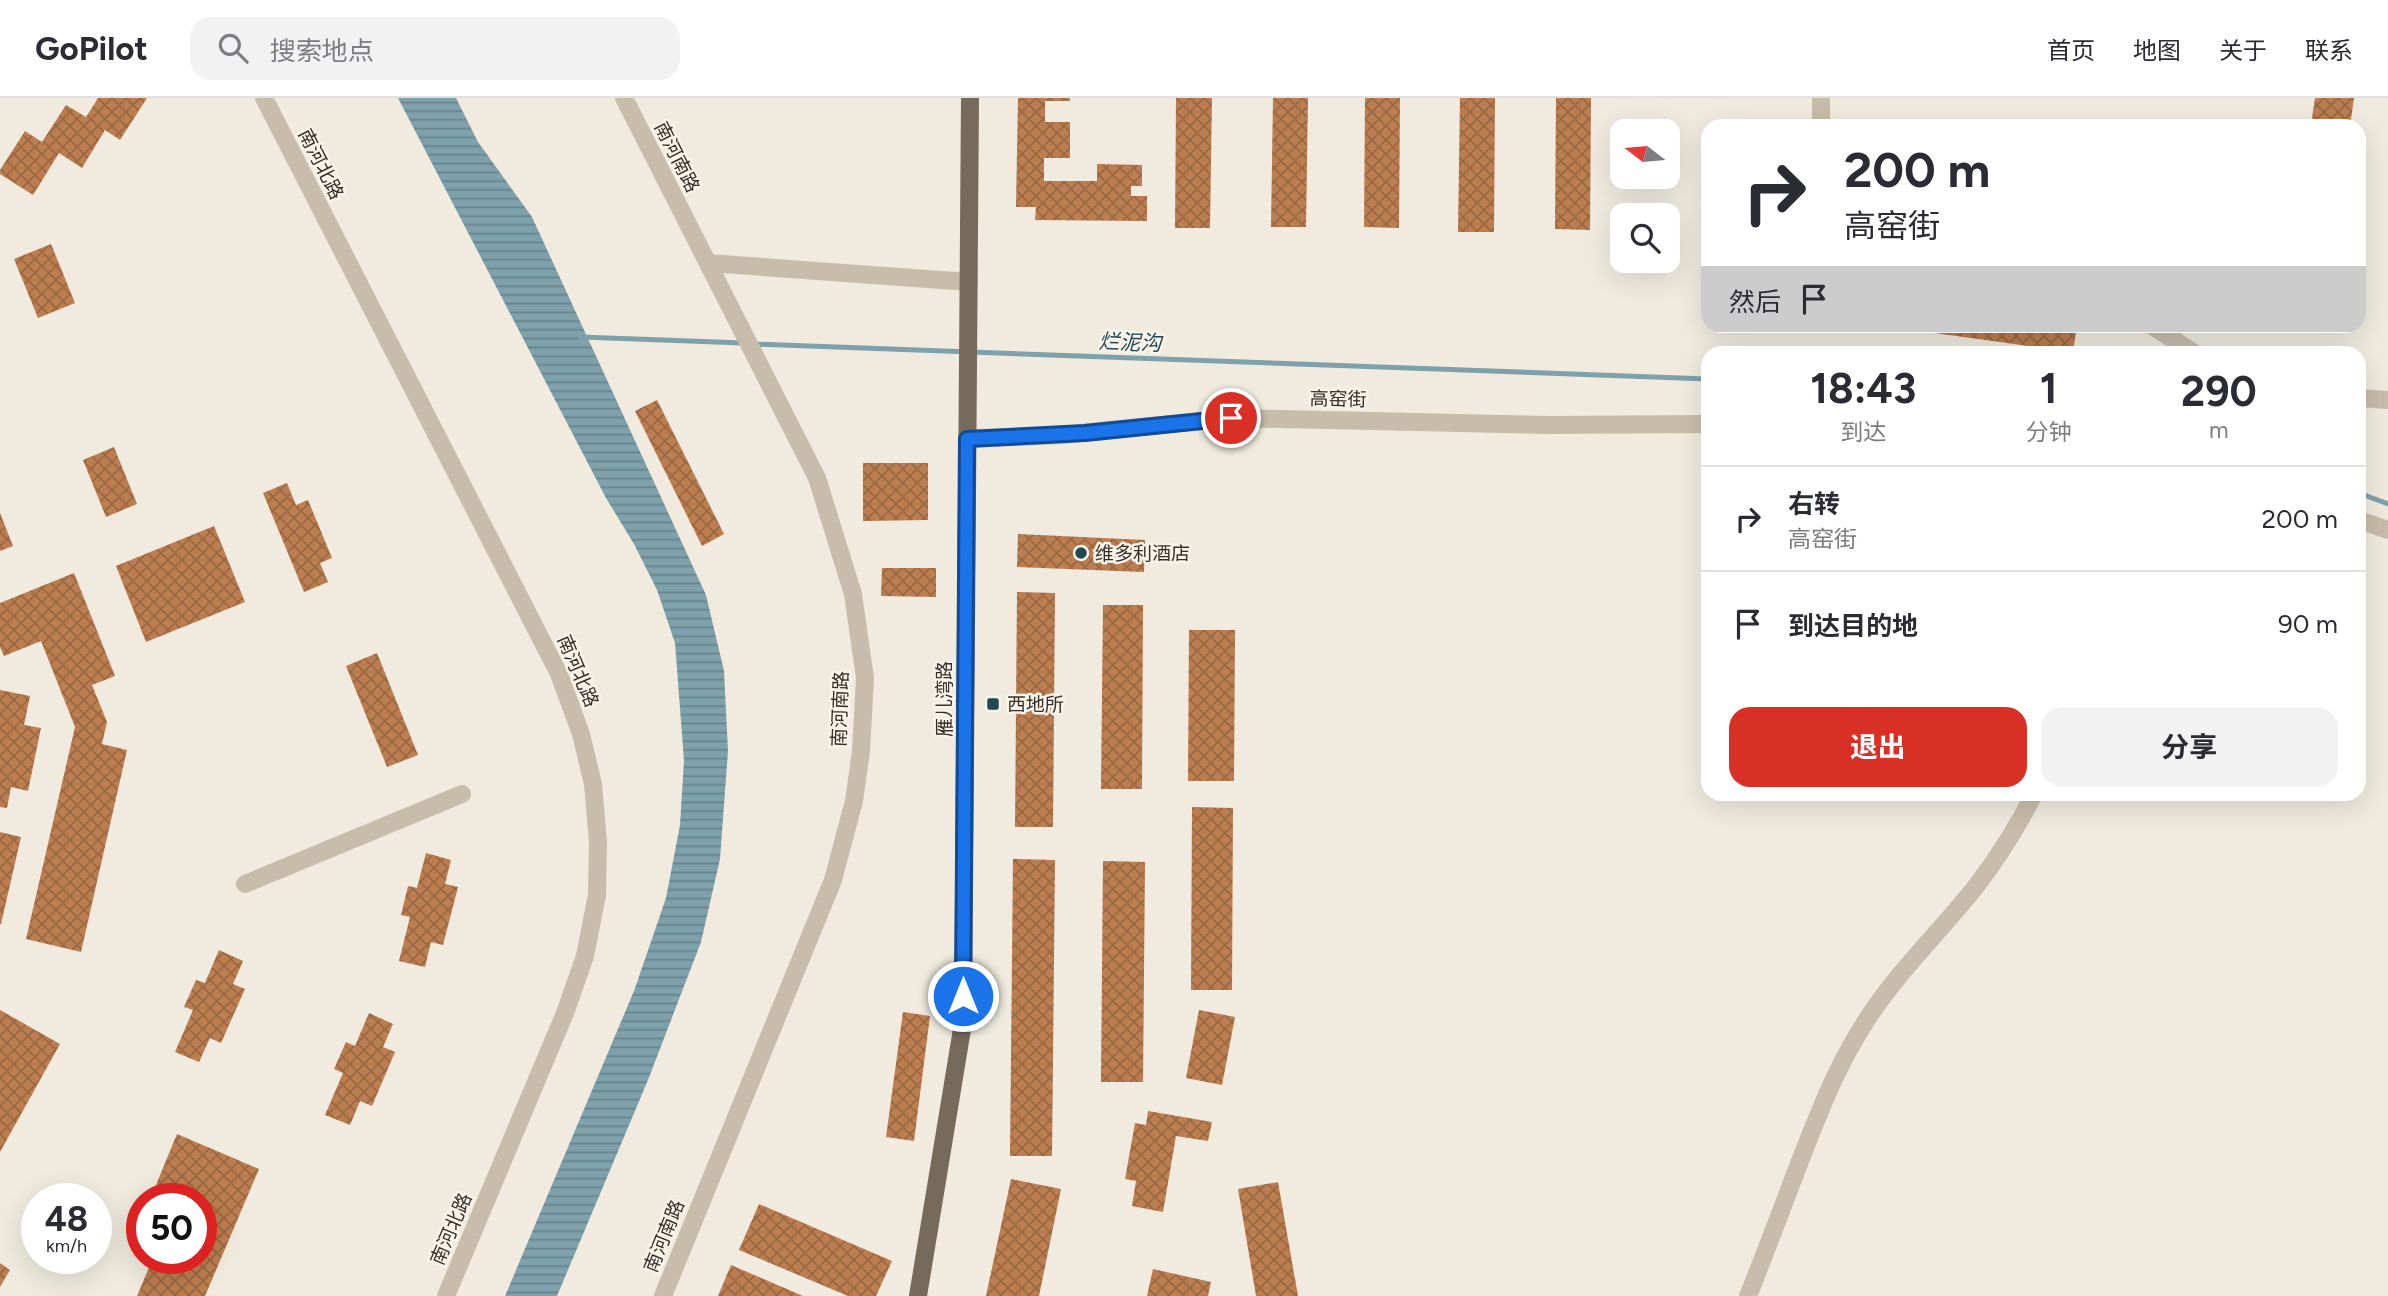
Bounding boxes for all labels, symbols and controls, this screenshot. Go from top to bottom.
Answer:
search box [190,17,680,80]
text: GoPilot [35,29,148,68]
icon: search [214,29,252,67]
text: 搜索地点 [270,35,374,67]
text: 首页 [2047,36,2095,65]
text: 地图 [2133,36,2181,65]
text: 关于 [2219,36,2267,65]
text: 联系 [2305,36,2353,65]
street label: 南河南路 [649,118,705,196]
north arrow [1610,119,1680,189]
map controls [1610,119,1680,273]
street label: 南河北路 [293,125,349,203]
text: 200 m [1844,140,1990,199]
icon: right [1729,147,1820,238]
button: search [1610,203,1680,273]
text: 高窑街 [1844,207,1940,245]
icon: arrive [1795,280,1833,318]
text: 然后 [1729,286,1781,318]
water label: 烂泥沟 [1098,328,1164,356]
text: 18:43 [1810,363,1916,414]
text: 1 [2040,363,2057,414]
text: 290 [2181,366,2257,417]
street label: 高窑街 [1309,387,1367,411]
pin [1201,388,1261,448]
icon: arrive [1212,399,1250,437]
text: m [2209,416,2229,444]
text: 到达 [1840,418,1886,446]
text: 分钟 [2026,418,2072,446]
text: 右转 [1788,488,1840,520]
icon: right [1729,500,1767,538]
text: 200 m [2262,503,2338,535]
text: 高窑街 [1788,525,1857,553]
place label: 维多利酒店 [1095,542,1190,565]
marker: 维多利酒店 [1073,545,1089,561]
icon: arrive [1729,605,1767,643]
text: 90 m [2278,608,2338,640]
text: 到达目的地 [1788,610,1918,642]
street label: 南河北路 [553,632,603,710]
street label: 雁儿湾路 [933,661,956,737]
street label: 南河南路 [827,671,853,747]
place label: 西地所 [1007,693,1064,716]
marker: 西地所 [985,696,1001,712]
button: 退出 [1729,707,2027,787]
button: 分享 [2041,707,2338,787]
position arrow [926,959,1000,1033]
speed limit sign: 50 [126,1183,217,1274]
street label: 南河北路 [426,1190,476,1268]
street label: 南河南路 [639,1196,689,1276]
text: 48 [45,1198,88,1240]
text: km/h [46,1235,87,1257]

